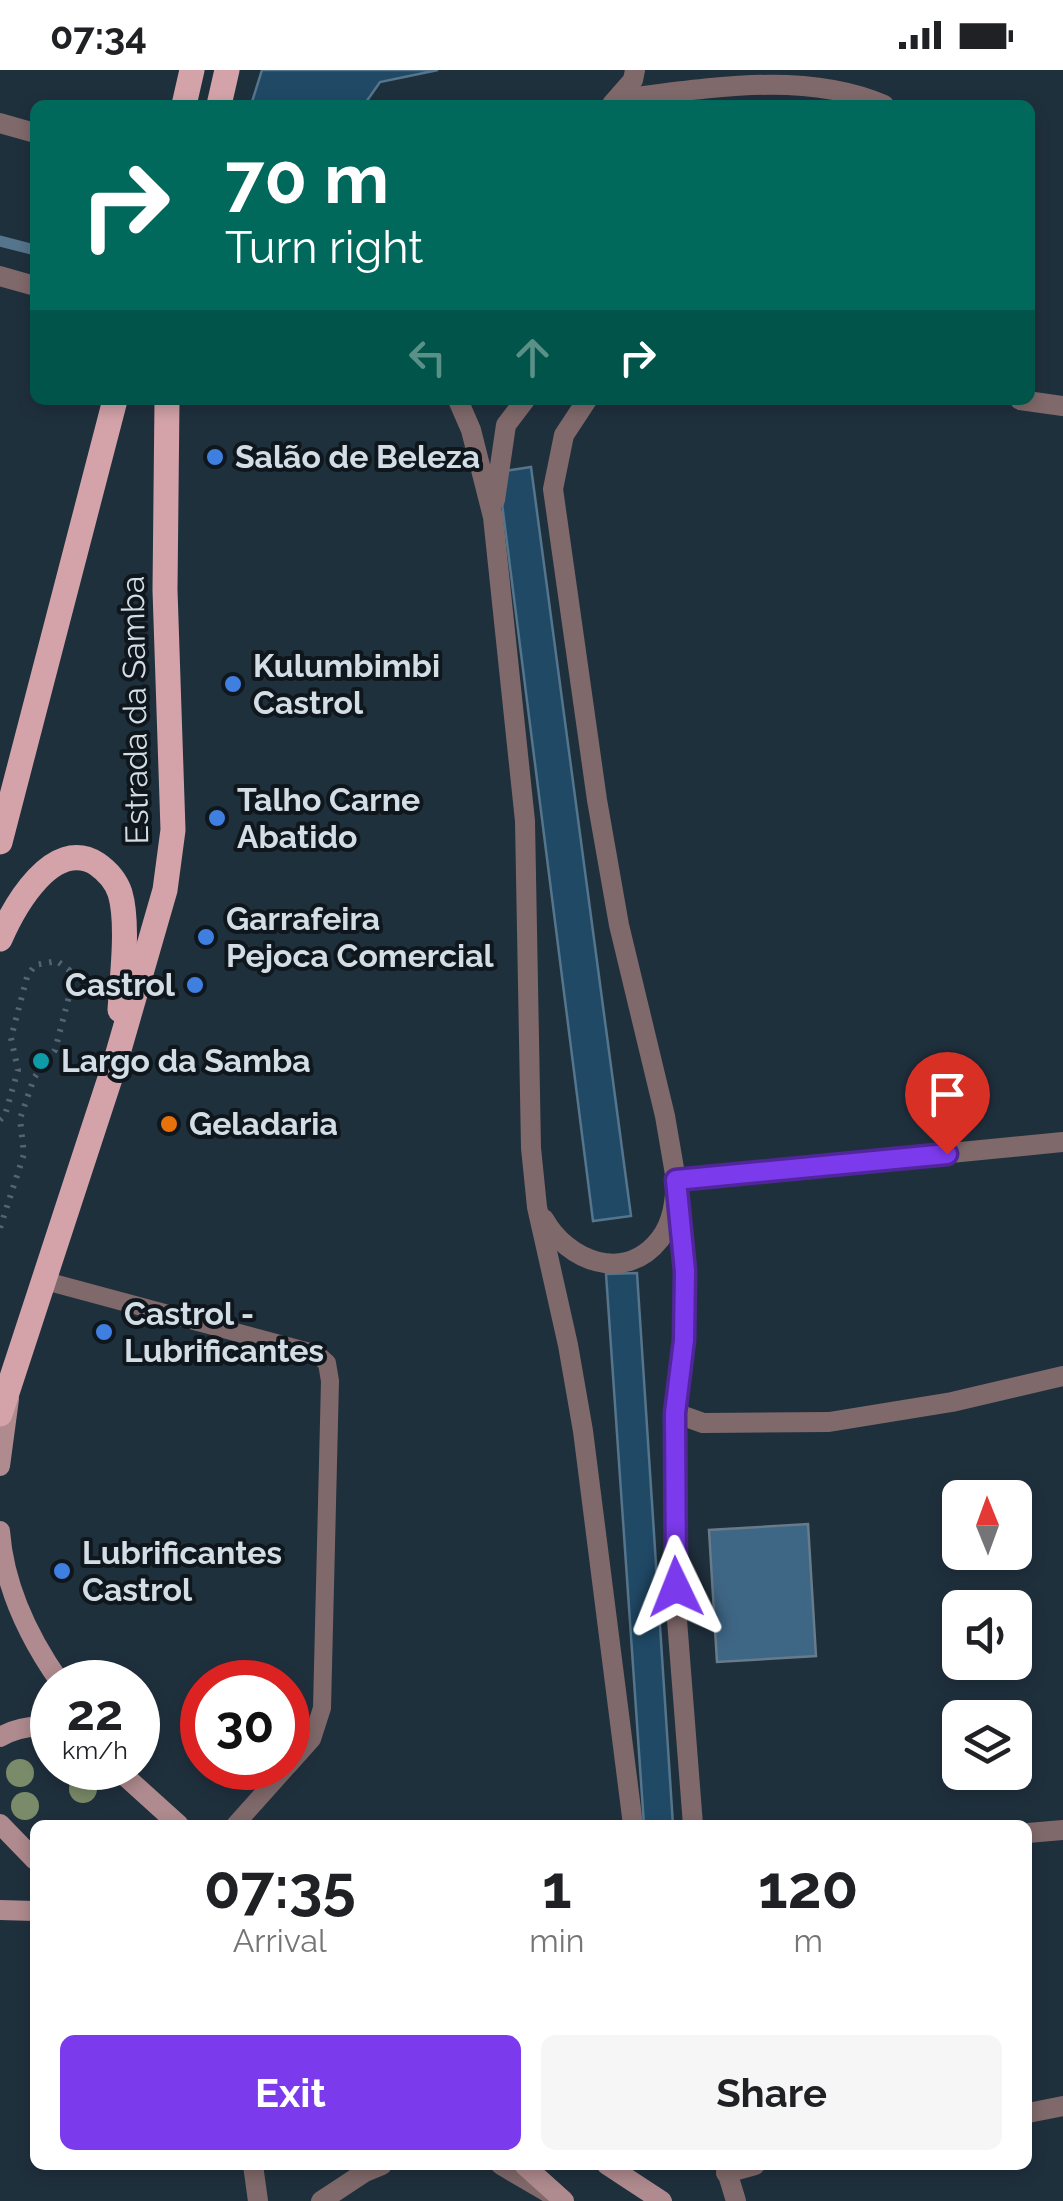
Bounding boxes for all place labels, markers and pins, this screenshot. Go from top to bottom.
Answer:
place label: Salão de Beleza [235,438,480,475]
marker: Salão de Beleza [204,446,226,468]
place label: Kulumbimbi Castrol [253,647,440,721]
marker: Kulumbimbi Castrol [222,673,244,695]
place label: Talho Carne Abatido [237,781,420,855]
marker: Talho Carne Abatido [206,807,228,829]
place label: Garrafeira Pejoca Comercial [226,900,495,974]
marker: Garrafeira Pejoca Comercial [195,926,217,948]
place label: Castrol [65,966,176,1003]
marker: Castrol [184,974,206,996]
place label: Largo da Samba [61,1042,311,1079]
marker: Largo da Samba [30,1050,52,1072]
pin [905,1052,990,1155]
place label: Geladaria [189,1105,338,1142]
marker: Geladaria [158,1113,180,1135]
place label: Castrol - Lubrificantes [124,1295,324,1369]
marker: Castrol - Lubrificantes [93,1321,115,1343]
place label: Lubrificantes Castrol [82,1534,282,1608]
marker: Lubrificantes Castrol [51,1560,73,1582]

